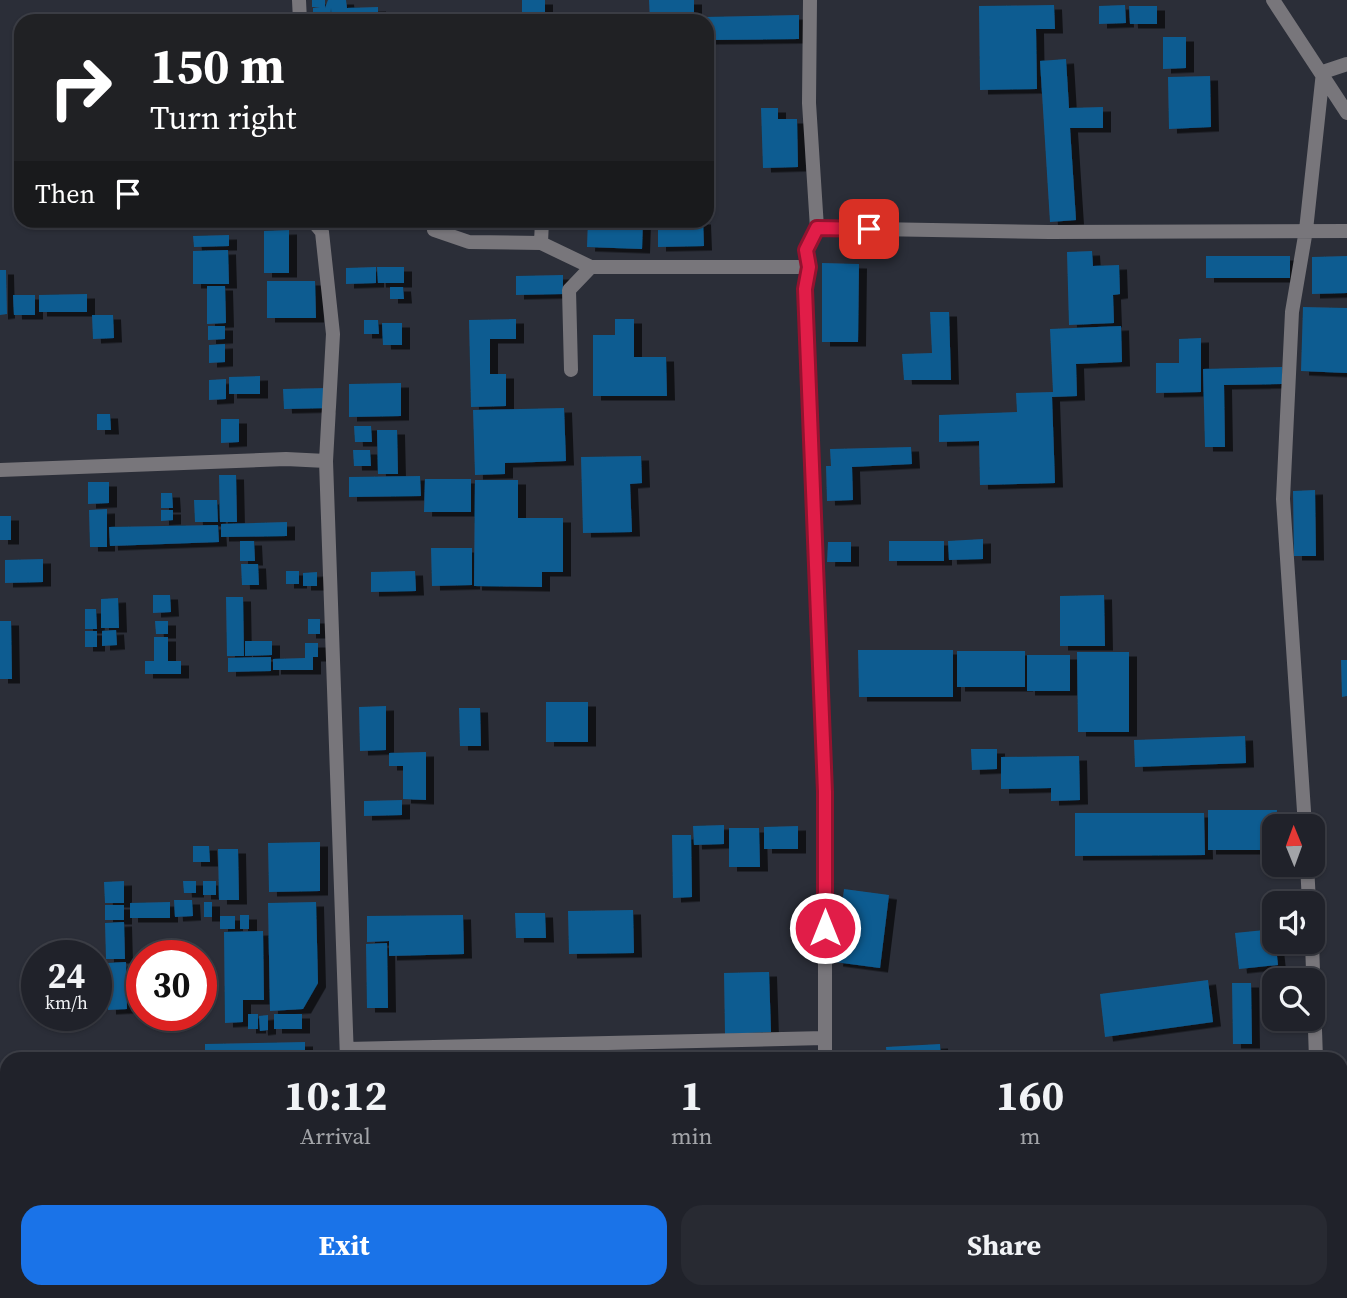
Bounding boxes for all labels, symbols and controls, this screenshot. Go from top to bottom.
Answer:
text: 150 m [150,32,285,99]
icon: right [35,42,126,133]
text: Turn right [150,96,296,140]
icon: arrive [109,175,147,213]
text: Then [35,176,95,212]
pin [839,199,899,259]
icon: arrive [850,210,888,248]
north arrow [1262,814,1325,877]
map controls [1262,814,1325,1031]
position arrow [788,891,862,965]
button: sound [1262,891,1325,954]
speed limit sign: 30 [126,940,217,1031]
text: 24 [48,952,85,1000]
button: search [1262,968,1325,1031]
text: km/h [45,990,88,1015]
text: 10:12 [284,1066,387,1124]
text: 1 [680,1066,703,1124]
text: 160 [996,1066,1064,1124]
text: Arrival [300,1120,371,1152]
text: min [671,1120,712,1152]
text: m [1020,1120,1041,1152]
button: Exit [21,1205,667,1285]
button: Share [681,1205,1327,1285]

